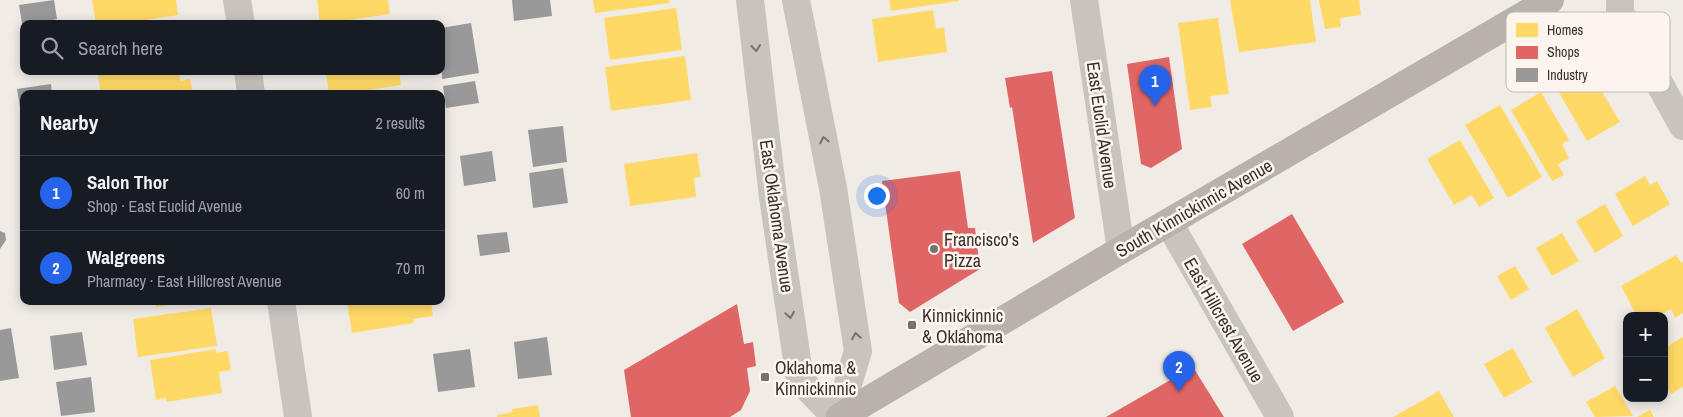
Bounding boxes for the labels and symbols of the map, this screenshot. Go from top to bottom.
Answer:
legend [1506,12,1670,92]
text: Homes [1547,21,1584,39]
text: Shops [1547,43,1580,61]
one-way arrow [750,45,761,53]
street label: East Euclid Avenue [1081,60,1123,190]
pin: 1 [1139,65,1171,106]
text: Industry [1547,66,1588,84]
one-way arrow [819,135,829,144]
street label: East Oklahoma Avenue [754,138,800,294]
street label: South Kinnickinnic Avenue [1111,153,1277,263]
your location [864,183,890,209]
place label: Francisco's Pizza [944,227,1019,273]
marker: Francisco's Pizza [928,243,940,255]
street label: East Hillcrest Avenue [1178,253,1270,387]
place label: Kinnickinnic & Oklahoma [922,303,1003,349]
one-way arrow [785,310,795,319]
marker: Kinnickinnic & Oklahoma [906,319,918,331]
one-way arrow [851,332,862,340]
pin: 2 [1163,351,1195,392]
place label: Oklahoma & Kinnickinnic [775,355,856,401]
marker: Oklahoma & Kinnickinnic [759,371,771,383]

